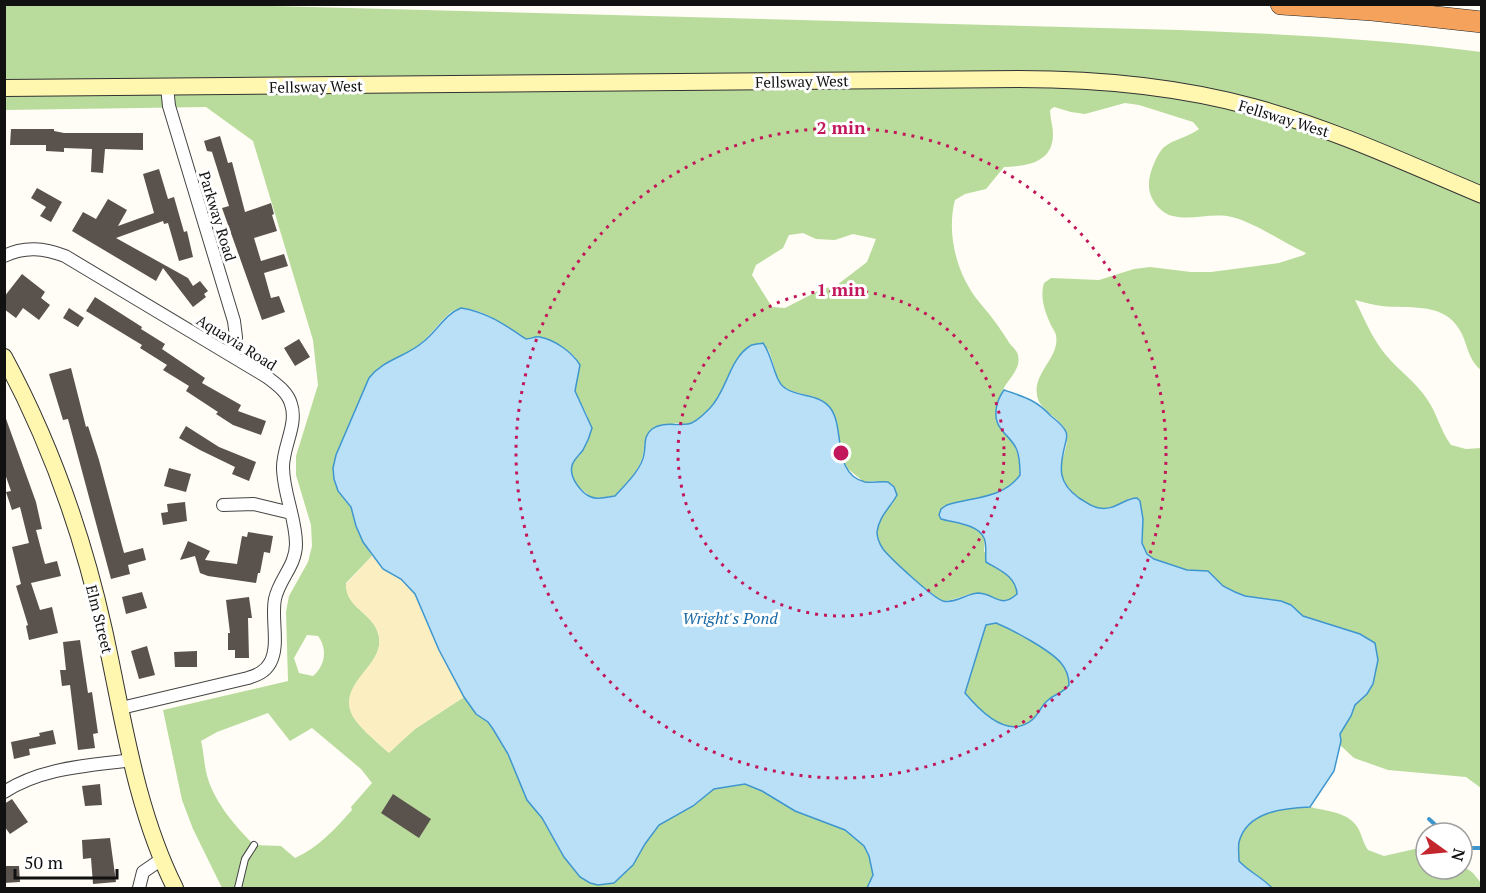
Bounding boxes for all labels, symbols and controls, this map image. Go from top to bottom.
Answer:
street label: Fellsway West [755,70,849,92]
street label: Fellsway West [269,75,363,97]
street label: Fellsway West [1236,95,1332,141]
text: 2 min [816,115,866,139]
street label: Parkway Road [195,169,241,263]
text: 1 min [816,277,866,301]
street label: Aquavia Road [193,309,281,375]
centre of rings [831,443,851,463]
street label: Elm Street [82,583,118,656]
water label: Wright's Pond [682,607,778,629]
north arrow [1414,821,1474,881]
scale bar [15,842,117,880]
text: N [1446,846,1471,864]
text: 50 m [24,850,64,874]

